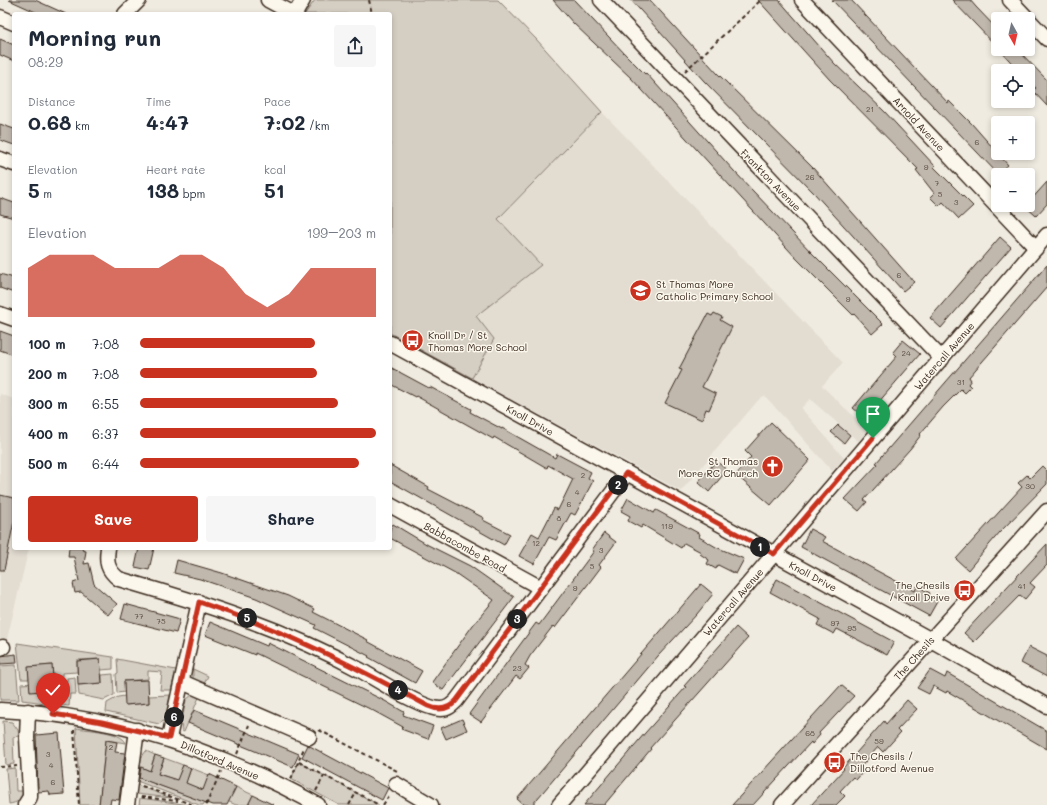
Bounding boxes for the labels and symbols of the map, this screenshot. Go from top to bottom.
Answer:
north arrow [991,12,1035,56]
street label: Arnold Avenue [890,94,948,154]
house number: 21 [866,104,874,114]
house number: 6 [975,137,980,147]
street label: Frankton Avenue [738,146,804,214]
house number: 9 [924,162,929,172]
house number: 26 [805,172,815,182]
house number: 7 [935,178,940,188]
house number: 5 [938,189,943,199]
house number: 3 [954,197,959,207]
house number: 6 [897,270,902,280]
school or university icon: St Thomas More Catholic Primary School [628,277,654,303]
place label: St Thomas More Catholic Primary School [656,277,773,303]
house number: 9 [846,294,851,304]
street label: Watercall Avenue [911,319,977,393]
bus stop icon: Knoll Dr / St Thomas More School [400,328,426,354]
place label: Knoll Dr / St Thomas More School [428,328,527,354]
house number: 24 [901,348,911,358]
house number: 31 [957,377,965,387]
pin [856,397,890,438]
street label: Knoll Drive [504,401,556,439]
place label: St Thomas More RC Church [678,454,758,480]
church icon: St Thomas More RC Church [760,454,786,480]
house number: 2 [581,470,585,480]
pin: 2 [608,475,628,495]
house number: 30 [1025,481,1035,491]
house number: 4 [575,487,580,497]
house number: 6 [567,499,572,509]
house number: 8 [557,513,562,523]
street label: Babbacombe Road [421,519,509,575]
house number: 119 [661,521,673,531]
pin: 1 [750,537,770,557]
house number: 12 [532,538,540,548]
house number: 3 [599,545,604,555]
street label: Knoll Drive [787,558,839,594]
house number: 5 [590,561,595,571]
street label: Watercall Avenue [700,565,766,639]
place label: The Chesils / Knoll Drive [889,578,950,604]
bus stop icon: The Chesils / Knoll Drive [952,578,978,604]
house number: 41 [1018,581,1026,591]
house number: 9 [573,583,578,593]
pin: 5 [237,608,257,628]
pin: 3 [507,609,527,629]
house number: 77 [135,611,144,621]
house number: 75 [156,616,166,626]
house number: 97 [830,618,840,628]
house number: 95 [847,623,857,633]
street label: The Chesils [890,633,938,683]
house number: 23 [512,663,522,673]
pin [36,673,70,714]
pin: 4 [388,680,408,700]
pin: 6 [164,707,184,727]
house number: 68 [805,728,815,738]
house number: 59 [874,736,884,746]
street label: Dillotford Avenue [178,737,262,783]
house number: 2 [109,742,113,752]
house number: 3 [46,749,51,759]
bus stop icon: The Chesils / Dillotford Avenue [821,749,847,775]
place label: The Chesils / Dillotford Avenue [850,749,934,775]
house number: 4 [49,760,54,770]
house number: 6 [51,777,56,787]

